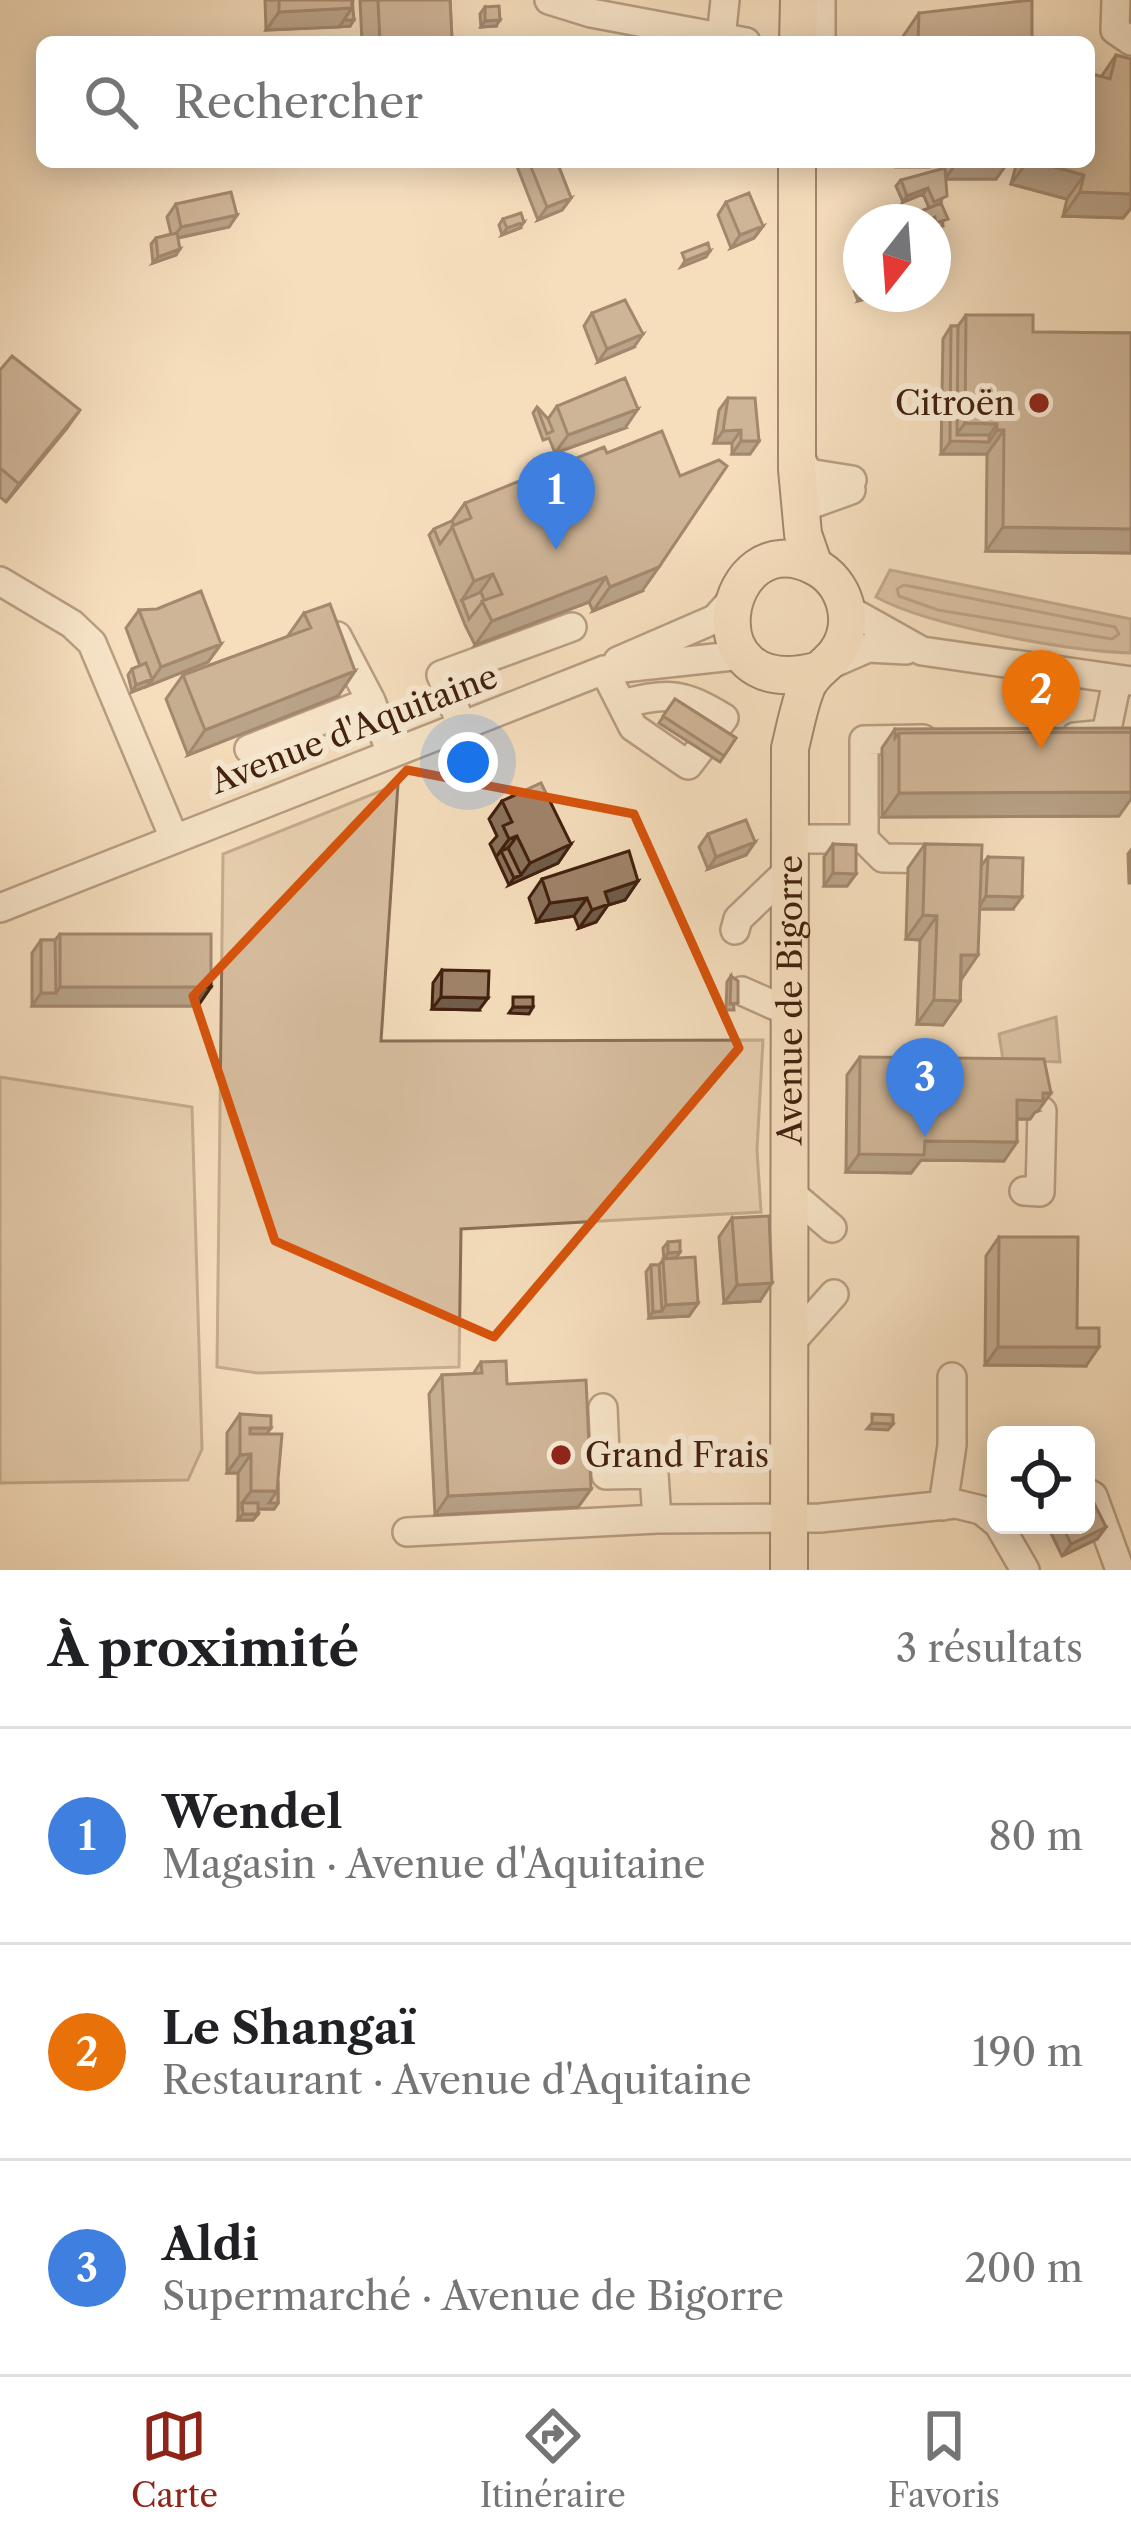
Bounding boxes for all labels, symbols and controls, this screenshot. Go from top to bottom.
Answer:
search box [36,36,1095,168]
icon: search [78,69,144,135]
text: Rechercher [174,74,423,130]
north arrow [843,204,951,312]
place label: Citroën [895,383,1015,424]
marker: Citroën [1026,390,1052,416]
pin: 1 [517,451,595,550]
pin: 2 [1002,650,1080,749]
street label: Avenue d'Aquitaine [204,655,503,803]
your location [438,732,498,792]
street label: Avenue de Bigorre [769,855,810,1146]
pin: 3 [886,1038,964,1137]
map controls [987,1426,1095,1534]
button: locate [987,1426,1095,1534]
place label: Grand Frais [585,1435,769,1476]
marker: Grand Frais [548,1442,574,1468]
text: À proximité [48,1617,359,1679]
text: 3 résultats [896,1624,1083,1672]
text: Wendel [162,1784,342,1840]
text: 1 [78,1812,96,1860]
text: 80 m [988,1812,1083,1860]
text: Magasin · Avenue d'Aquitaine [162,1840,705,1888]
text: Le Shangaï [162,2000,416,2056]
text: 2 [75,2028,99,2076]
text: 190 m [972,2028,1083,2076]
text: Restaurant · Avenue d'Aquitaine [162,2056,752,2104]
text: Aldi [162,2216,259,2272]
text: 3 [76,2244,98,2292]
text: 200 m [964,2244,1083,2292]
text: Supermarché · Avenue de Bigorre [162,2272,784,2320]
tab: Carte [131,2403,218,2516]
tab: Itinéraire [480,2403,626,2516]
tab: Favoris [888,2403,1000,2516]

